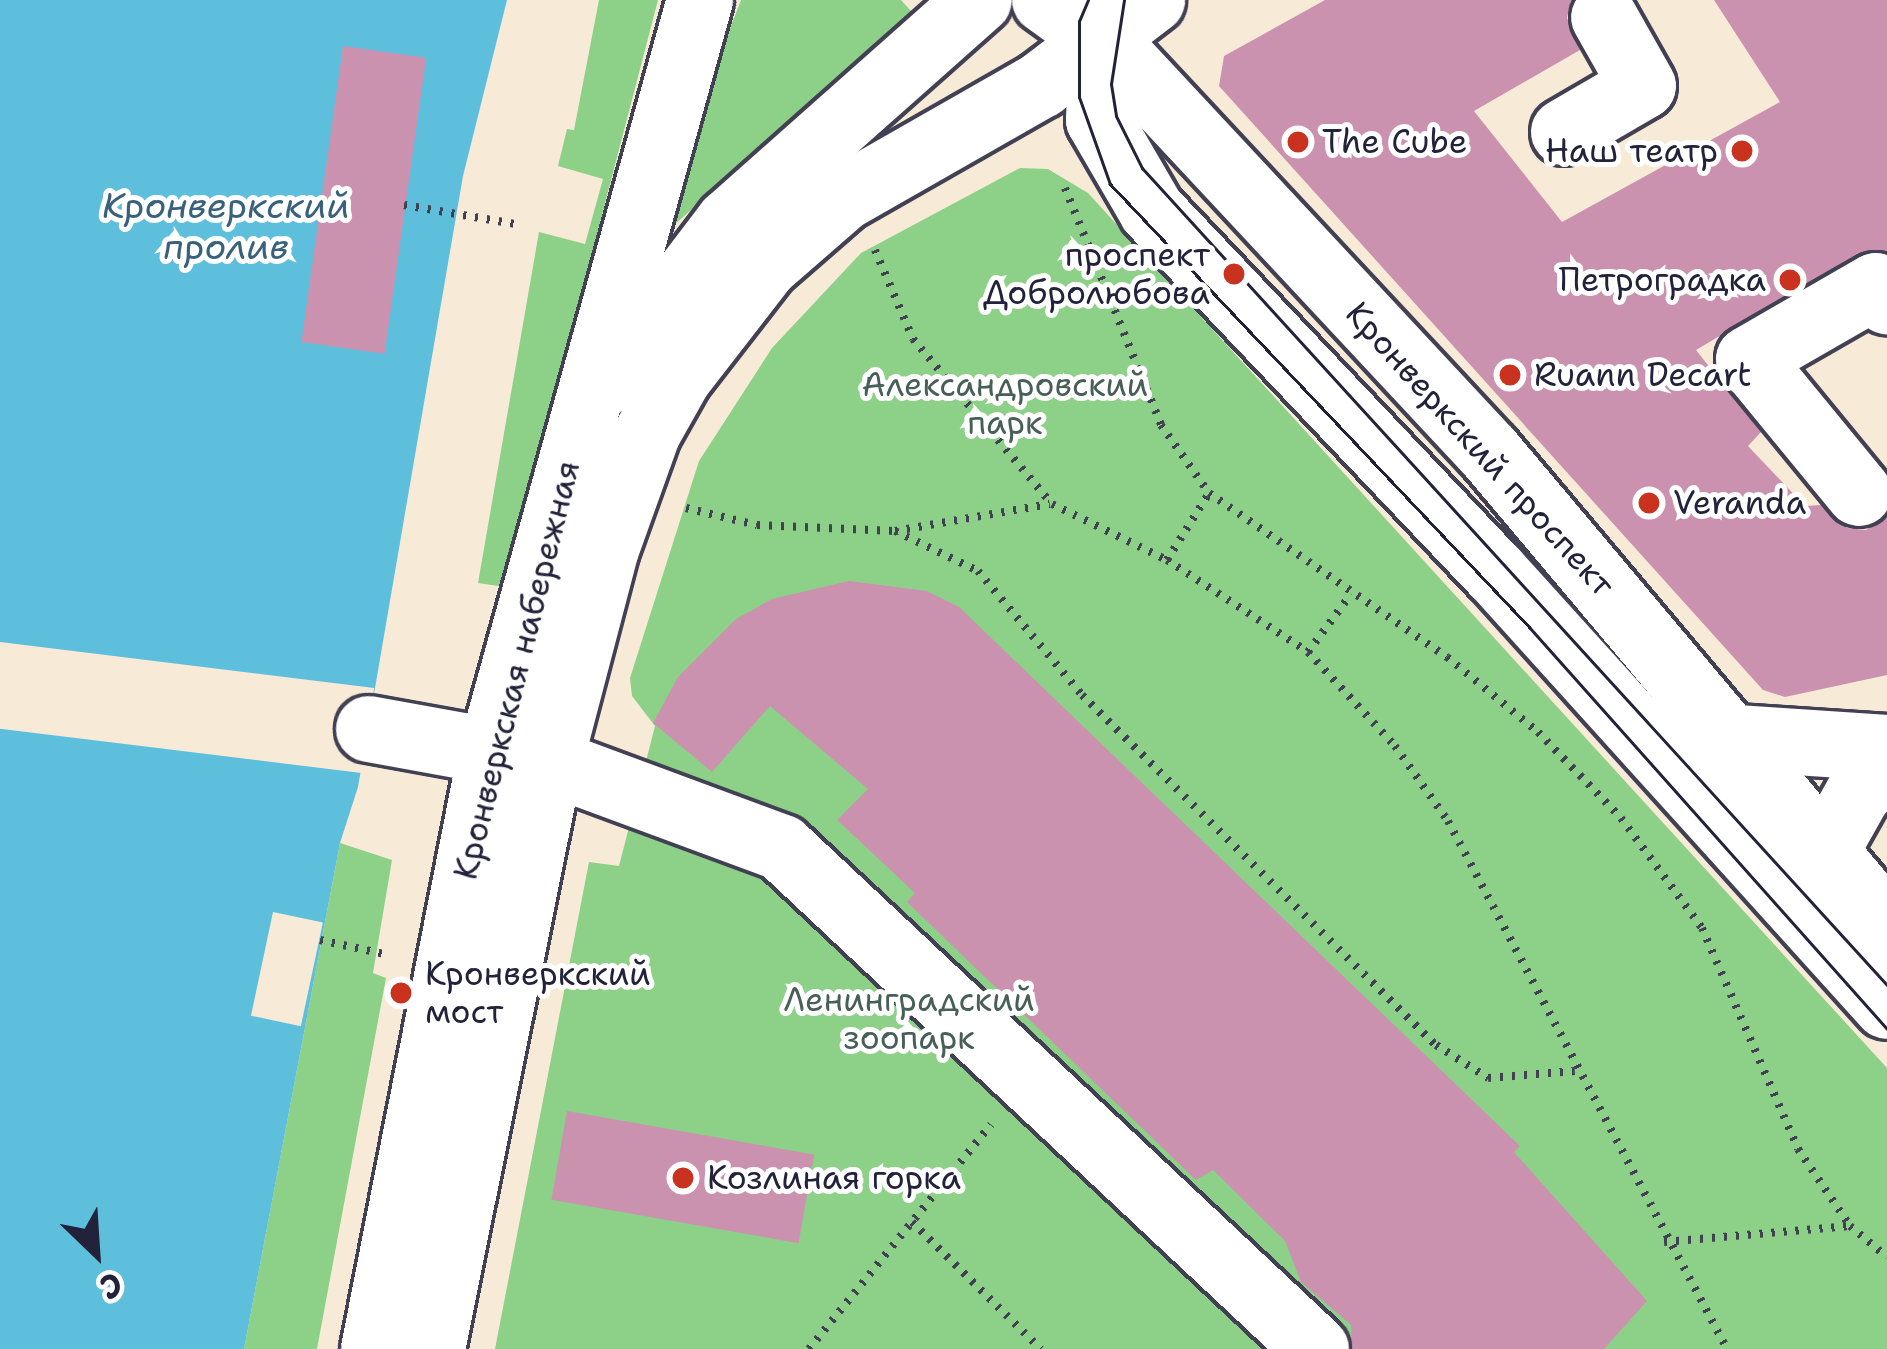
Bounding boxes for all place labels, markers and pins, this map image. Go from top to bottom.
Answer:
place label: The Cube [1322,122,1467,162]
marker: The Cube [1285,129,1311,155]
place label: Наш театр [1545,131,1718,171]
marker: Наш театр [1729,138,1755,164]
place label: проспект Добролюбова [983,235,1210,313]
place label: Петроградка [1559,260,1766,300]
marker: проспект Добролюбова [1221,261,1247,287]
marker: Петроградка [1777,267,1803,293]
place label: Ruann Decart [1534,355,1752,395]
marker: Ruann Decart [1497,362,1523,388]
place label: Veranda [1673,483,1806,523]
marker: Veranda [1636,490,1662,516]
place label: Кронверкский мост [425,954,651,1032]
marker: Кронверкский мост [388,980,414,1006]
place label: Козлиная горка [707,1158,961,1198]
marker: Козлиная горка [670,1165,696,1191]

